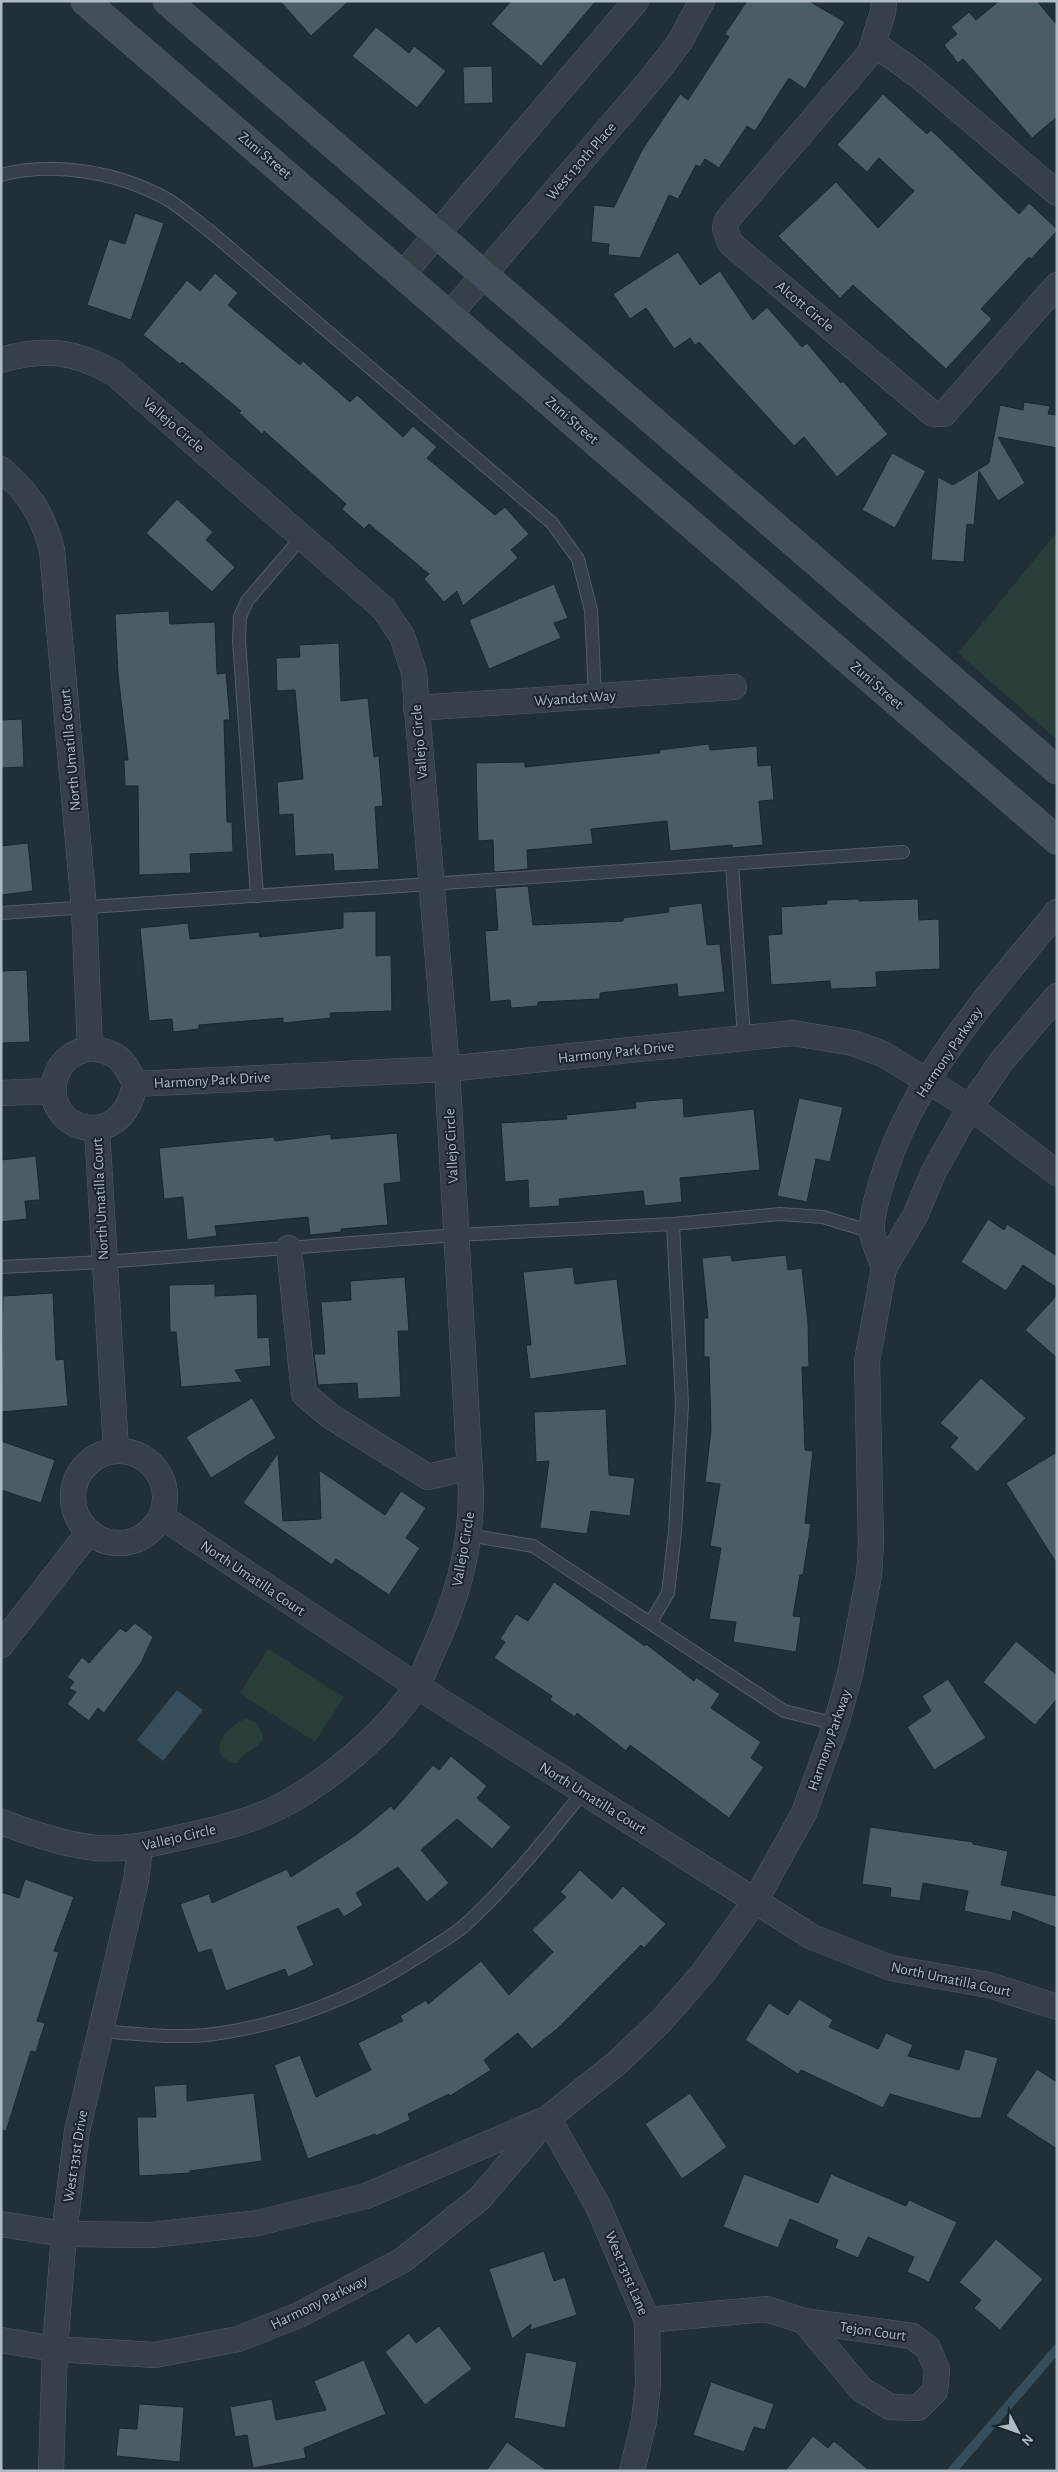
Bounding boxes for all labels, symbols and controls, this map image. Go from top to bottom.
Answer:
street label: West 130th Place [544,119,619,203]
street label: Zuni Street [235,129,294,182]
street label: Alcott Circle [773,278,836,335]
street label: Zuni Street [542,394,601,447]
street label: Vallejo Circle [140,395,207,456]
street label: Zuni Street [847,659,906,712]
street label: North Umatilla Court [58,688,83,812]
street label: Wyandot Way [534,688,617,709]
street label: Vallejo Circle [409,704,430,780]
street label: Harmony Parkway [914,1004,986,1100]
street label: Harmony Park Drive [557,1039,675,1066]
street label: Harmony Park Drive [153,1070,271,1091]
street label: Vallejo Circle [442,1108,461,1184]
street label: North Umatilla Court [90,1137,111,1260]
street label: Vallejo Circle [450,1511,477,1588]
street label: North Umatilla Court [198,1538,308,1619]
street label: Harmony Parkway [805,1687,854,1793]
street label: North Umatilla Court [537,1760,649,1837]
street label: Vallejo Circle [141,1822,218,1853]
street label: North Umatilla Court [890,1959,1012,2000]
street label: West 131st Drive [61,2109,90,2203]
street label: West 131st Lane [602,2229,651,2317]
street label: Harmony Parkway [268,2272,371,2332]
street label: Tejon Court [839,2319,907,2344]
north arrow [993,2407,1043,2457]
text: N [1019,2432,1036,2448]

